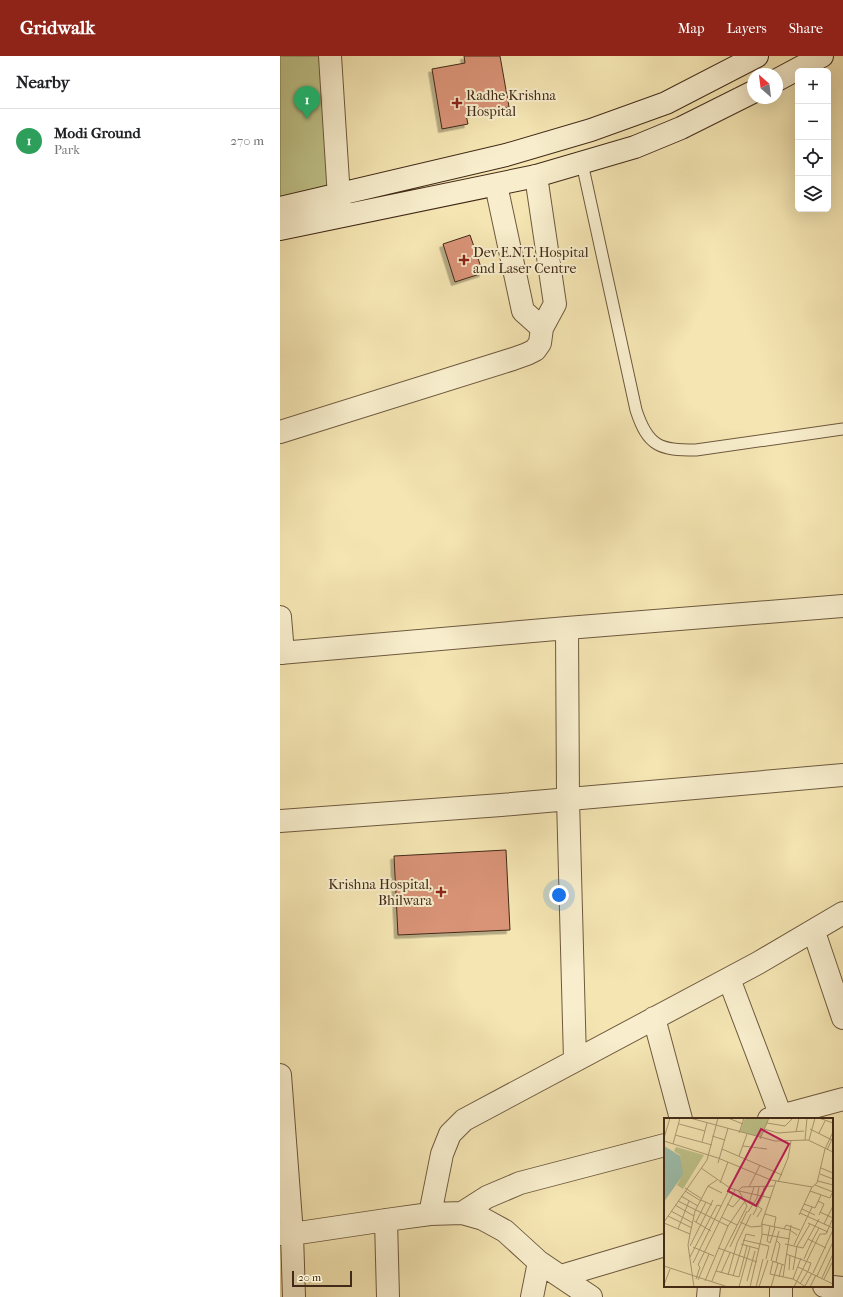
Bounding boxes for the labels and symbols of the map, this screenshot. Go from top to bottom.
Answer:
north arrow [747,68,783,104]
pin: 1 [294,86,320,119]
place label: Radhe Krishna Hospital [466,87,557,120]
marker: Radhe Krishna Hospital [451,97,463,109]
place label: Dev E.N.T. Hospital and Laser Centre [473,244,589,277]
marker: Dev E.N.T. Hospital and Laser Centre [458,254,470,266]
place label: Krishna Hospital, Bhilwara [328,876,433,909]
your location [549,885,569,905]
marker: Krishna Hospital, Bhilwara [435,886,447,898]
inset map [664,1118,833,1287]
scale bar [292,1269,352,1288]

